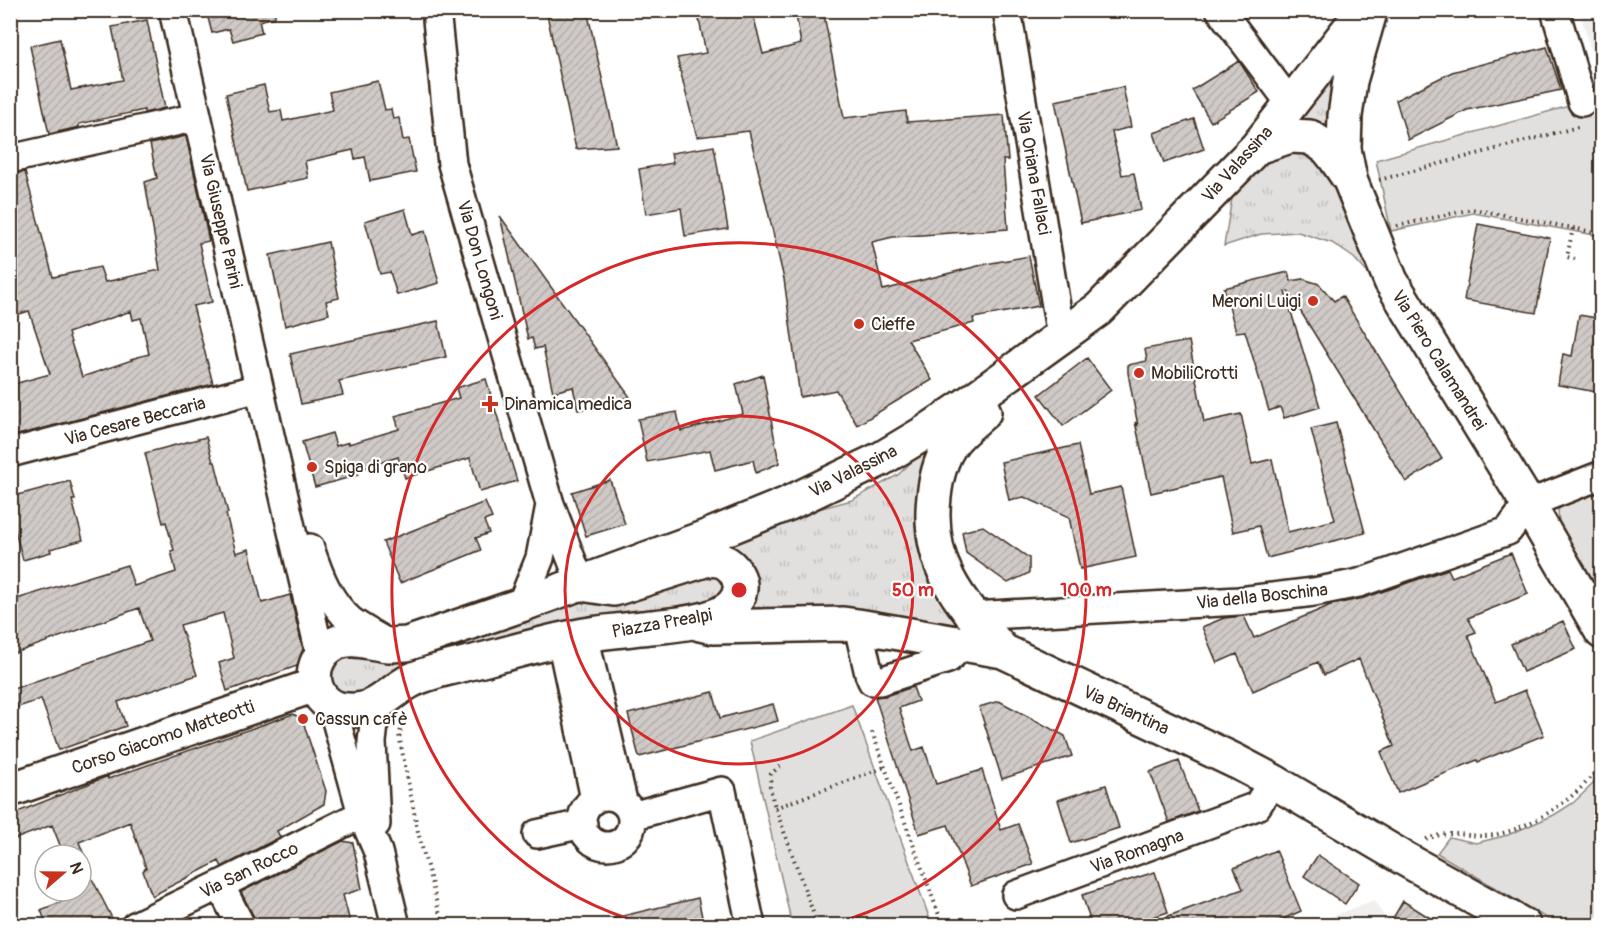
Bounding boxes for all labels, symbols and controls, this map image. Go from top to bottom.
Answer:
street label: Via Oriana Fallaci [1011,110,1056,237]
street label: Via Valassina [1197,121,1278,208]
street label: Via Giuseppe Parini [194,151,247,291]
street label: Via Don Longoni [452,198,508,322]
street label: Via Piero Calamandrei [1386,286,1491,435]
place label: Meroni Luigi [1212,290,1301,313]
marker: Meroni Luigi [1306,294,1320,308]
place label: Cieffe [871,313,915,336]
marker: Cieffe [852,317,866,331]
place label: MobiliCrotti [1151,362,1238,385]
marker: MobiliCrotti [1132,366,1146,380]
street label: Via Cesare Beccaria [62,392,208,451]
place label: Dinamica medica [504,393,632,416]
marker: Dinamica medica [481,395,499,413]
street label: Via Valassina [805,439,901,503]
place label: Spiga di grano [324,456,427,479]
marker: Spiga di grano [305,460,319,474]
street label: Via della Boschina [1195,578,1329,615]
text: 50 m [892,579,934,602]
text: 100 m [1060,579,1112,602]
centre of rings [729,580,749,600]
street label: Piazza Prealpi [610,603,714,644]
street label: Via Briantina [1079,680,1173,740]
street label: Corso Giacomo Matteotti [69,695,258,780]
place label: Cassun cafè [315,708,408,731]
marker: Cassun cafè [296,712,310,726]
street label: Via Romagna [1087,824,1187,879]
street label: Via San Rocco [196,837,303,904]
north arrow [33,843,93,903]
text: N [65,860,87,877]

